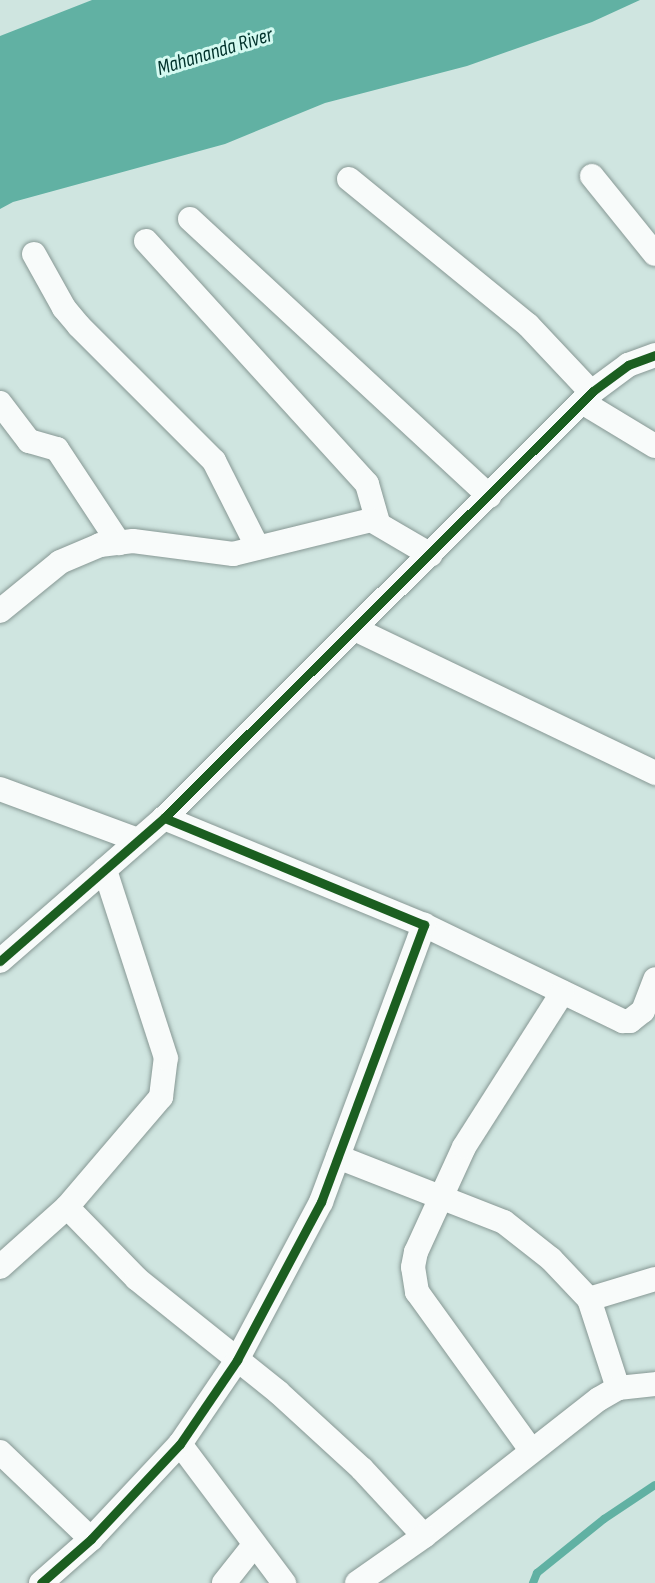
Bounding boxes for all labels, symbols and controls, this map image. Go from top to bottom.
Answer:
water label: Mahananda River [154,22,276,82]

